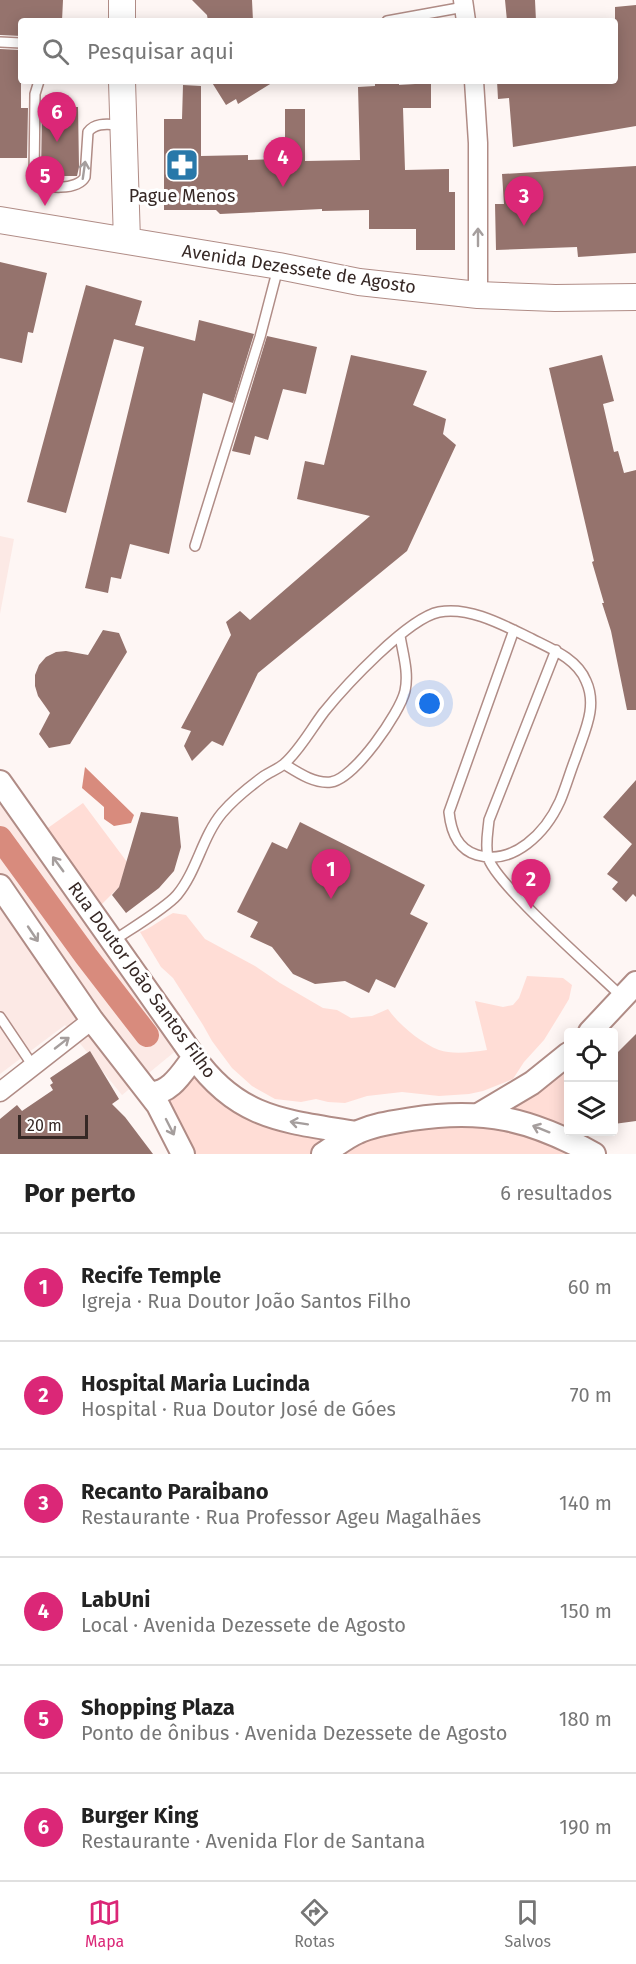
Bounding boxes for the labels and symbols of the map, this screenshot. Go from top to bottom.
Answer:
pin: 6 [38,92,76,142]
pin: 4 [264,138,302,187]
pharmacy icon: Pague Menos [164,147,200,183]
pin: 5 [26,156,64,206]
one-way arrow [79,161,90,180]
pin: 3 [504,176,544,226]
place label: Pague Menos [129,185,235,207]
one-way arrow [472,227,484,247]
street label: Avenida Dezessete de Agosto [181,240,417,298]
your location [415,689,444,718]
pin: 1 [312,850,350,899]
one-way arrow [52,856,64,872]
pin: 2 [512,860,550,909]
street label: Rua Doutor João Santos Filho [63,877,221,1083]
one-way arrow [27,926,39,942]
one-way arrow [54,1036,70,1049]
scale bar [18,1112,88,1140]
one-way arrow [165,1118,176,1136]
one-way arrow [289,1118,309,1129]
one-way arrow [533,1123,551,1134]

